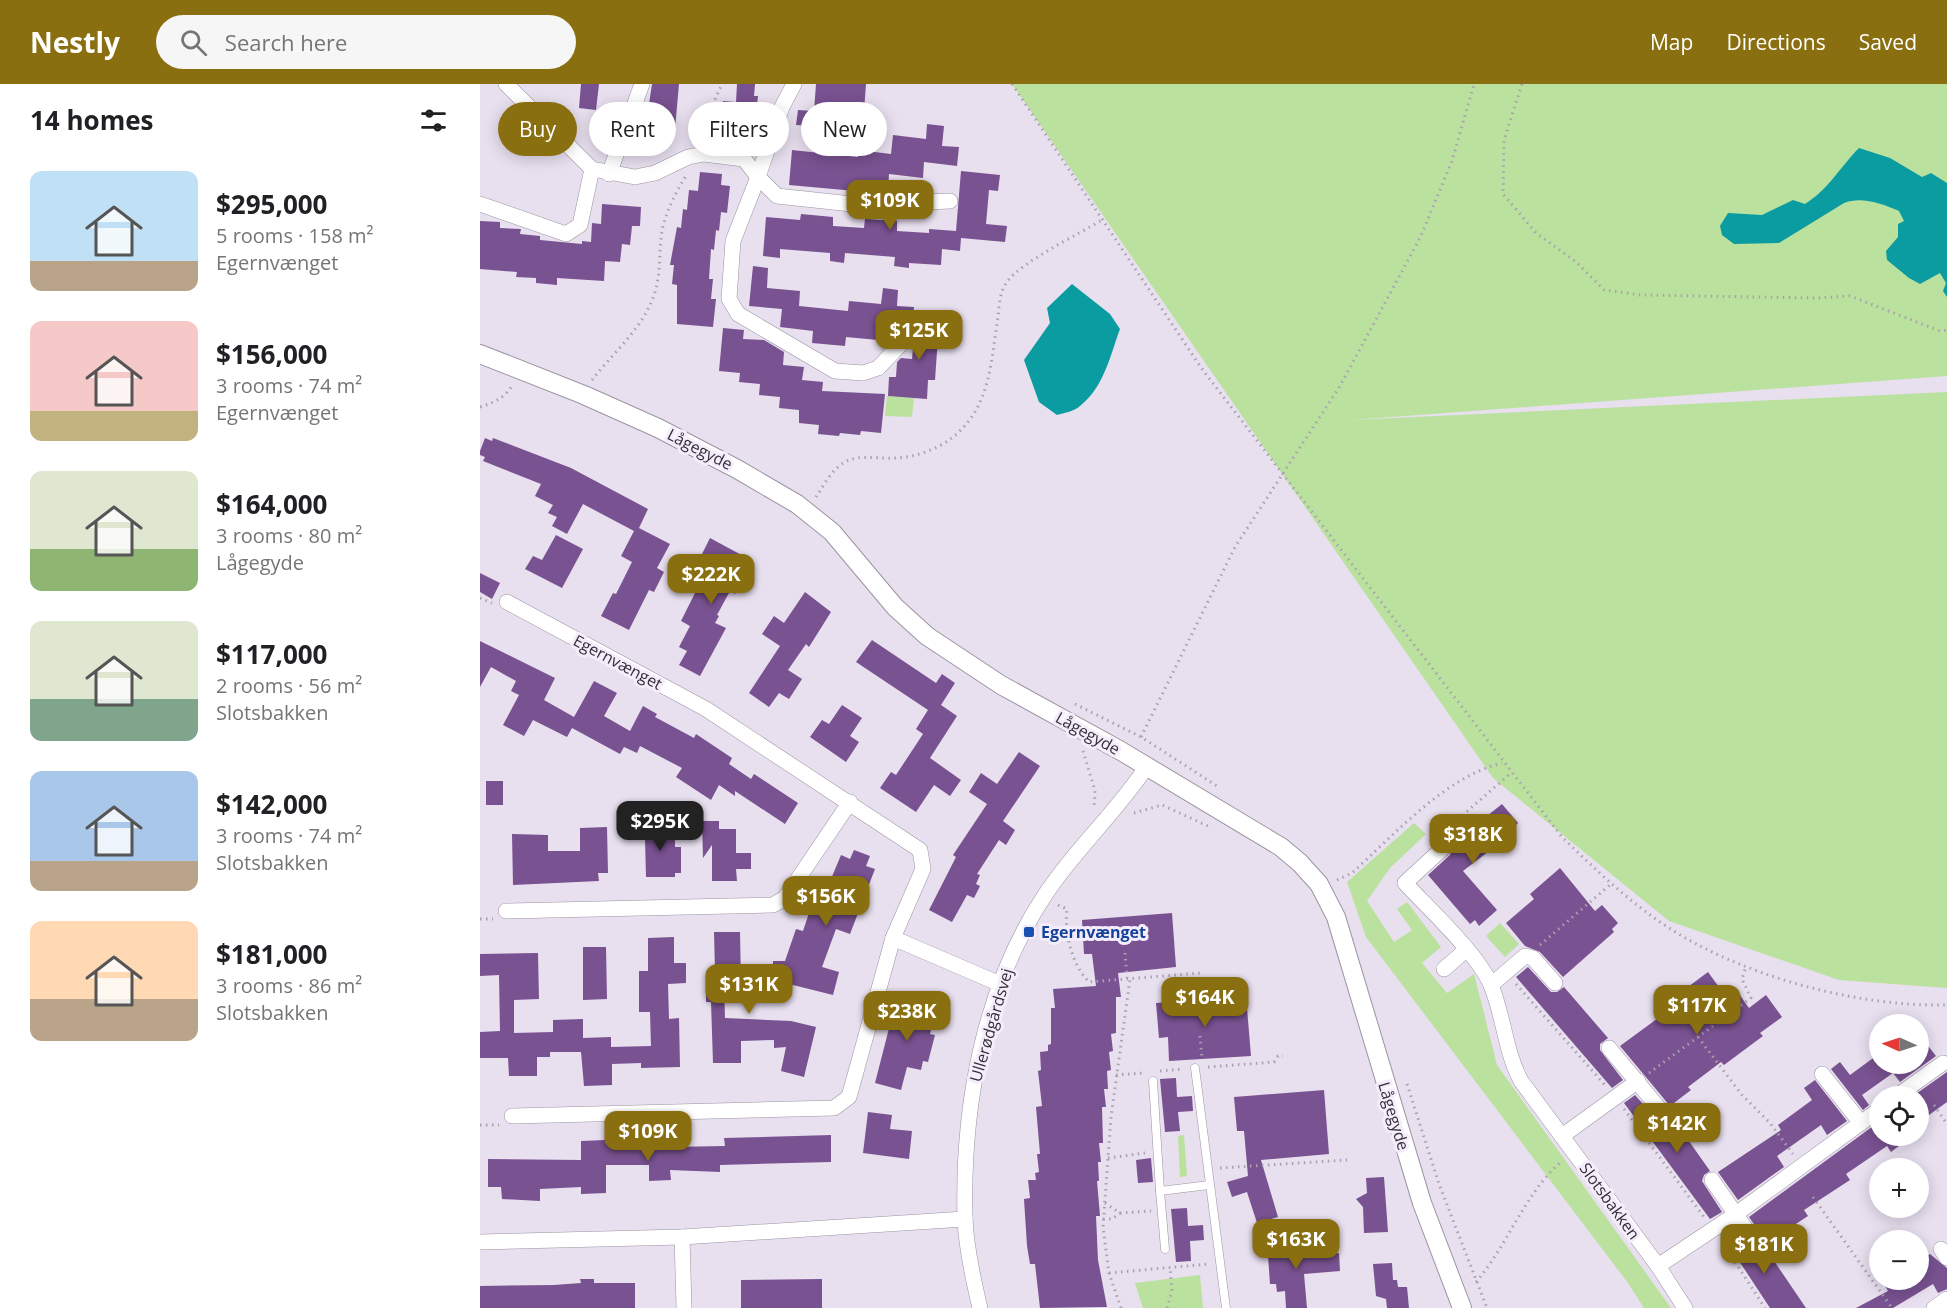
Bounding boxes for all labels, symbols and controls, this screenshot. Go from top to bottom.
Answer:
search box [156,15,576,69]
text: Nestly [30,23,120,61]
icon: search [177,26,210,59]
text: Search here [225,27,347,57]
text: Map [1650,28,1693,56]
text: Directions [1726,28,1826,56]
text: Saved [1859,28,1917,56]
text: 14 homes [30,102,154,138]
chip: Buy [498,102,577,156]
chip: Rent [589,102,676,156]
chip: Filters [688,102,789,156]
chip: New [801,102,887,156]
icon: filters [417,104,450,137]
pin: $109K [848,180,932,231]
text: $295,000 [216,186,327,222]
text: $109K [860,186,920,213]
icon: home [78,195,150,267]
text: 5 rooms · 158 m² [216,222,374,249]
text: Egernvænget [216,249,338,276]
pin: $125K [877,310,961,361]
text: $125K [889,316,949,343]
text: $156,000 [216,336,327,372]
icon: home [78,345,150,417]
text: 3 rooms · 74 m² [216,372,362,399]
text: Egernvænget [216,399,338,426]
street label: Lågegyde [664,423,736,475]
text: $164,000 [216,486,327,522]
icon: home [78,495,150,567]
text: 3 rooms · 80 m² [216,522,362,549]
text: Lågegyde [216,549,304,576]
pin: $222K [669,554,753,605]
text: $222K [681,560,741,587]
street label: Egernvænget [570,629,667,695]
text: $117,000 [216,636,327,672]
icon: home [78,645,150,717]
text: 2 rooms · 56 m² [216,672,362,699]
text: Slotsbakken [216,699,329,726]
street label: Lågegyde [1052,706,1124,760]
text: $142,000 [216,786,327,822]
icon: home [78,795,150,867]
pin: $295K [618,801,702,852]
text: $295K [630,807,690,834]
pin: $318K [1431,814,1515,865]
text: $318K [1443,820,1503,847]
text: 3 rooms · 74 m² [216,822,362,849]
text: Slotsbakken [216,849,329,876]
pin: $156K [784,876,868,927]
text: $156K [796,882,856,909]
place label: Egernvænget [1041,921,1146,943]
marker: Egernvænget [1022,925,1036,939]
text: $181,000 [216,936,327,972]
icon: home [78,945,150,1017]
pin: $131K [707,964,791,1015]
street label: Ullerødgårdsvej [964,966,1018,1084]
text: $131K [719,970,779,997]
text: 3 rooms · 86 m² [216,972,362,999]
pin: $164K [1163,977,1247,1028]
text: $164K [1175,983,1235,1010]
pin: $117K [1655,985,1739,1036]
pin: $238K [865,991,949,1042]
text: $117K [1667,991,1727,1018]
text: $238K [877,997,937,1024]
text: Slotsbakken [216,999,329,1026]
north arrow [1869,1014,1929,1074]
map controls [1869,1014,1929,1290]
street label: Lågegyde [1373,1079,1415,1153]
button: locate [1869,1086,1929,1146]
pin: $142K [1635,1103,1719,1154]
text: $142K [1647,1109,1707,1136]
pin: $109K [606,1111,690,1162]
text: $109K [618,1117,678,1144]
street label: Slotsbakken [1575,1158,1645,1244]
button: + [1869,1158,1929,1218]
pin: $163K [1254,1219,1338,1270]
pin: $181K [1722,1224,1806,1275]
text: $163K [1266,1225,1326,1252]
text: $181K [1734,1230,1794,1257]
button: − [1869,1230,1929,1290]

